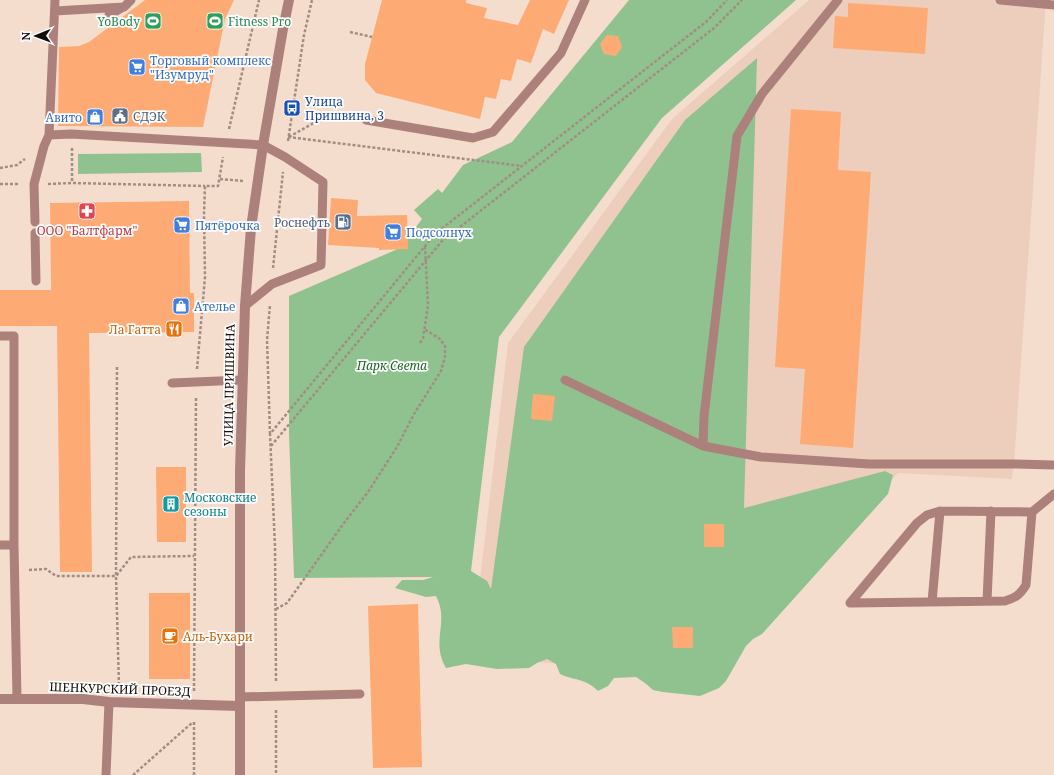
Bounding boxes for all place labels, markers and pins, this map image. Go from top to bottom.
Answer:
sports icon: YoBody [143,11,163,31]
sports icon: Fitness Pro [205,11,225,31]
place label: YoBody [96,13,140,30]
place label: Fitness Pro [228,13,291,30]
place label: Торговый комплекс "Изумруд" [150,52,271,83]
supermarket icon: Торговый комплекс "Изумруд" [127,57,147,77]
place label: Улица Пришвина, 3 [305,93,384,124]
bus stop icon: Улица Пришвина, 3 [282,98,302,118]
public building icon: СДЭК [110,106,130,126]
shop icon: Авито [85,107,105,127]
place label: СДЭК [133,108,166,125]
place label: Авито [46,109,82,126]
pharmacy icon: ООО "Балтфарм" [77,201,97,221]
fuel station icon: Роснефть [333,212,353,232]
place label: Роснефть [274,214,331,231]
supermarket icon: Пятёрочка [172,215,192,235]
place label: Пятёрочка [195,217,260,234]
place label: ООО "Балтфарм" [37,222,137,239]
supermarket icon: Подсолнух [383,222,403,242]
place label: Подсолнух [406,224,472,241]
shop icon: Ателье [171,296,191,316]
place label: Ателье [194,298,235,315]
restaurant icon: Ла Гатта [164,319,184,339]
place label: Ла Гатта [109,321,161,338]
place label: Московские сезоны [184,489,257,520]
building icon: Московские сезоны [161,494,181,514]
cafe icon: Аль-Бухари [160,626,180,646]
place label: Аль-Бухари [183,628,253,645]

